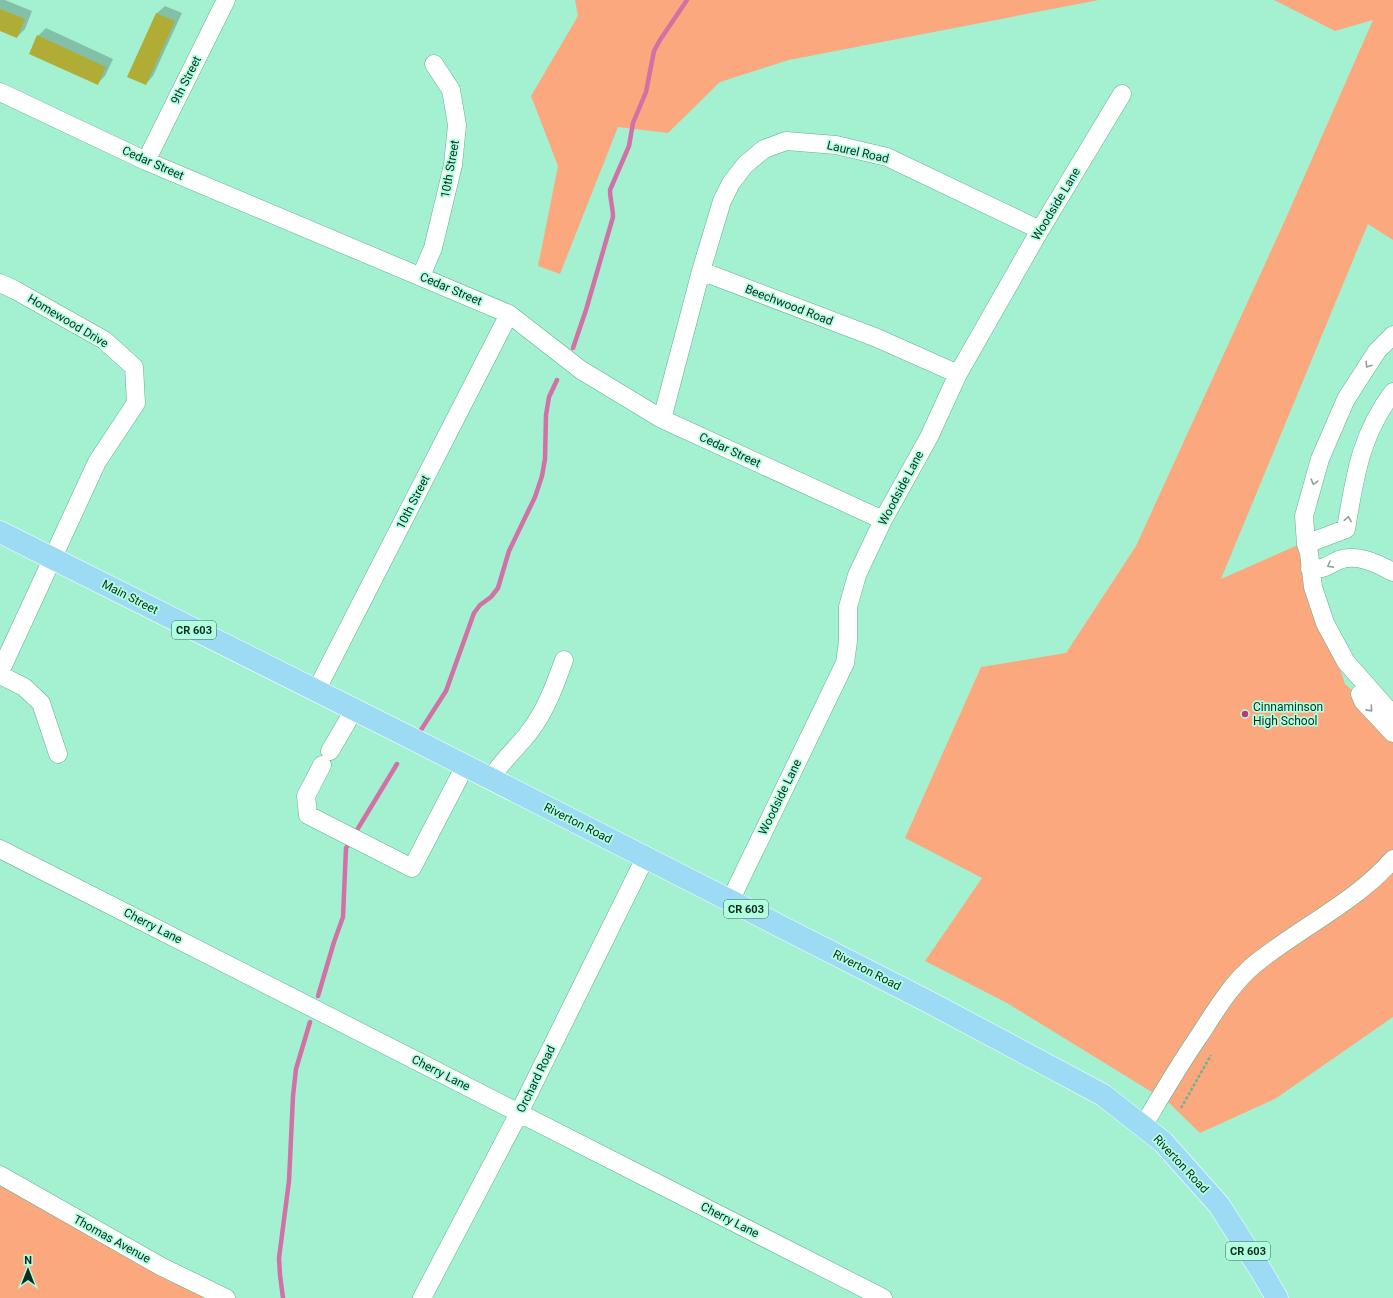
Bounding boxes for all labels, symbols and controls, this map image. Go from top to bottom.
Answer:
street label: 9th Street [168,54,204,106]
street label: Laurel Road [826,138,890,166]
street label: 10th Street [438,139,462,199]
street label: Cedar Street [120,143,186,183]
street label: Woodside Lane [1029,165,1083,243]
street label: Cedar Street [418,270,484,308]
street label: Beechwood Road [743,282,835,328]
street label: Homewood Drive [25,291,111,351]
one-way arrow [1365,361,1373,368]
street label: Cedar Street [697,430,763,470]
street label: Woodside Lane [876,448,926,528]
street label: 10th Street [393,473,433,531]
one-way arrow [1310,478,1319,485]
one-way arrow [1343,516,1352,522]
one-way arrow [1327,560,1334,567]
street label: Main Street [100,577,160,617]
road number: CR 603 [172,621,216,639]
place label: Cinnaminson High School [1253,700,1323,728]
one-way arrow [1366,704,1373,712]
marker: Cinnaminson High School [1240,709,1250,719]
street label: Woodside Lane [756,757,804,837]
street label: Riverton Road [542,800,614,846]
road number: CR 603 [724,900,768,918]
street label: Cherry Lane [121,905,185,947]
street label: Riverton Road [831,947,903,993]
street label: Orchard Road [514,1043,558,1115]
street label: Cherry Lane [409,1052,473,1094]
street label: Riverton Road [1150,1132,1212,1196]
street label: Cherry Lane [698,1199,762,1241]
street label: Thomas Avenue [71,1212,153,1266]
road number: CR 603 [1226,1242,1270,1260]
north arrow [8,1250,48,1290]
text: N [24,1254,32,1267]

